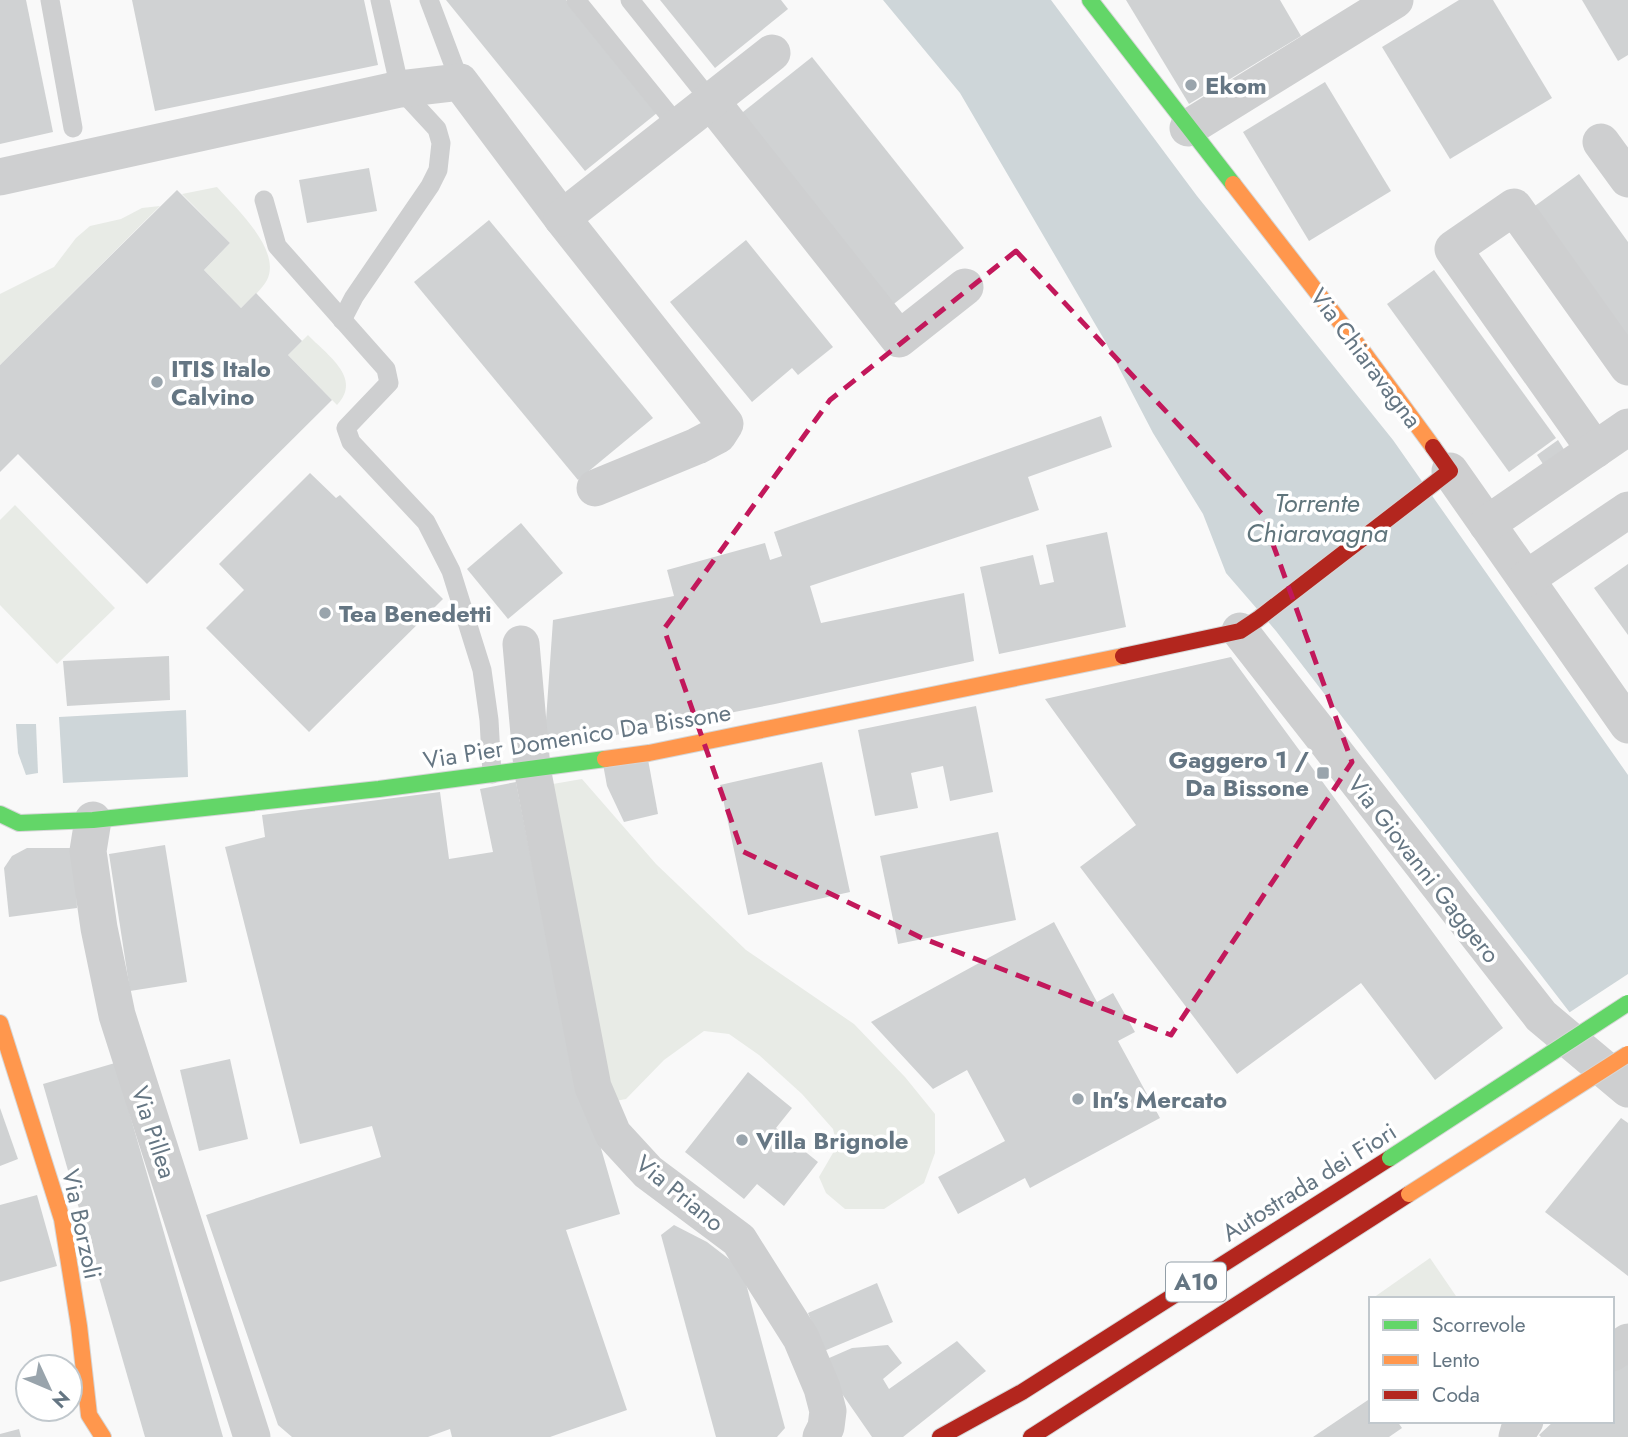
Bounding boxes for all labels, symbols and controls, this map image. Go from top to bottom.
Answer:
place label: Ekom [1205,68,1267,103]
marker: Ekom [1183,77,1199,93]
street label: Via Chiaravagna [1302,281,1430,435]
place label: ITIS Italo Calvino [171,351,271,414]
marker: ITIS Italo Calvino [149,374,165,390]
water label: Torrente Chiaravagna [1246,484,1389,552]
place label: Tea Benedetti [339,596,492,631]
marker: Tea Benedetti [317,605,333,621]
street label: Via Pier Domenico Da Bissone [421,694,733,778]
place label: Gaggero 1 / Da Bissone [1169,742,1309,805]
marker: Gaggero 1 / Da Bissone [1315,765,1331,781]
street label: Via Giovanni Gaggero [1339,768,1509,970]
street label: Via Pillea [123,1081,185,1183]
place label: In's Mercato [1092,1082,1227,1117]
marker: In's Mercato [1070,1091,1086,1107]
street label: Autostrada dei Fiori [1215,1114,1403,1250]
place label: Villa Brignole [755,1123,909,1158]
marker: Villa Brignole [734,1132,750,1148]
street label: Via Priano [628,1146,732,1240]
street label: Via Borzoli [53,1166,111,1282]
road number: A10 [1166,1262,1226,1302]
legend [1369,1297,1614,1423]
text: Scorrevole [1432,1310,1526,1340]
text: Lento [1432,1345,1480,1375]
north arrow [14,1353,84,1423]
text: Coda [1432,1380,1480,1410]
text: N [46,1385,76,1414]

